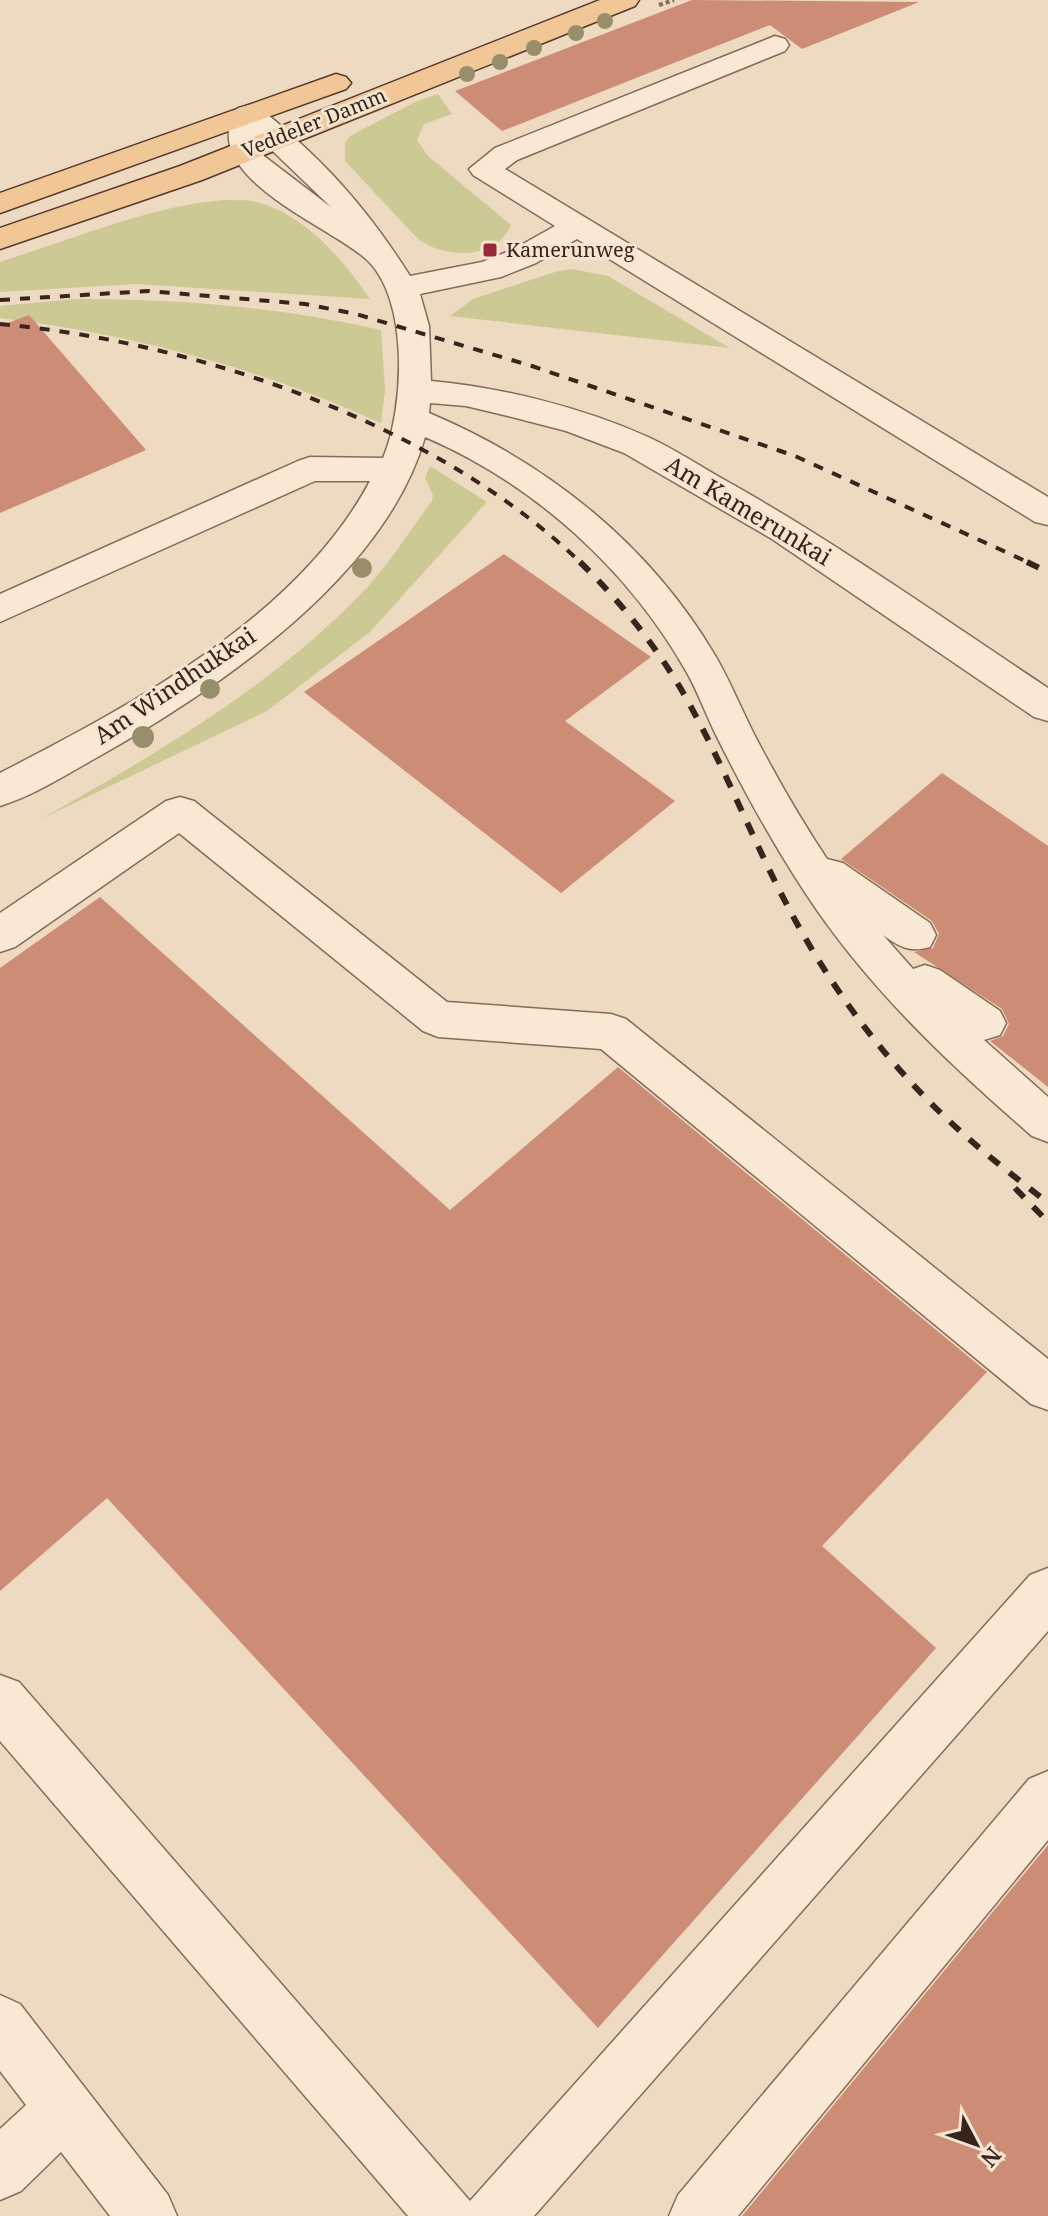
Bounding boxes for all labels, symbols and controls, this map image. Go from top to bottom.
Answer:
street label: Veddeler Damm [238,81,390,164]
place label: Kamerunweg [506,236,635,263]
marker: Kamerunweg [481,241,499,259]
street label: Am Kamerunkai [659,447,839,573]
street label: Am Windhukkai [87,618,262,751]
north arrow [936,2104,1016,2184]
text: N [975,2141,1009,2174]

